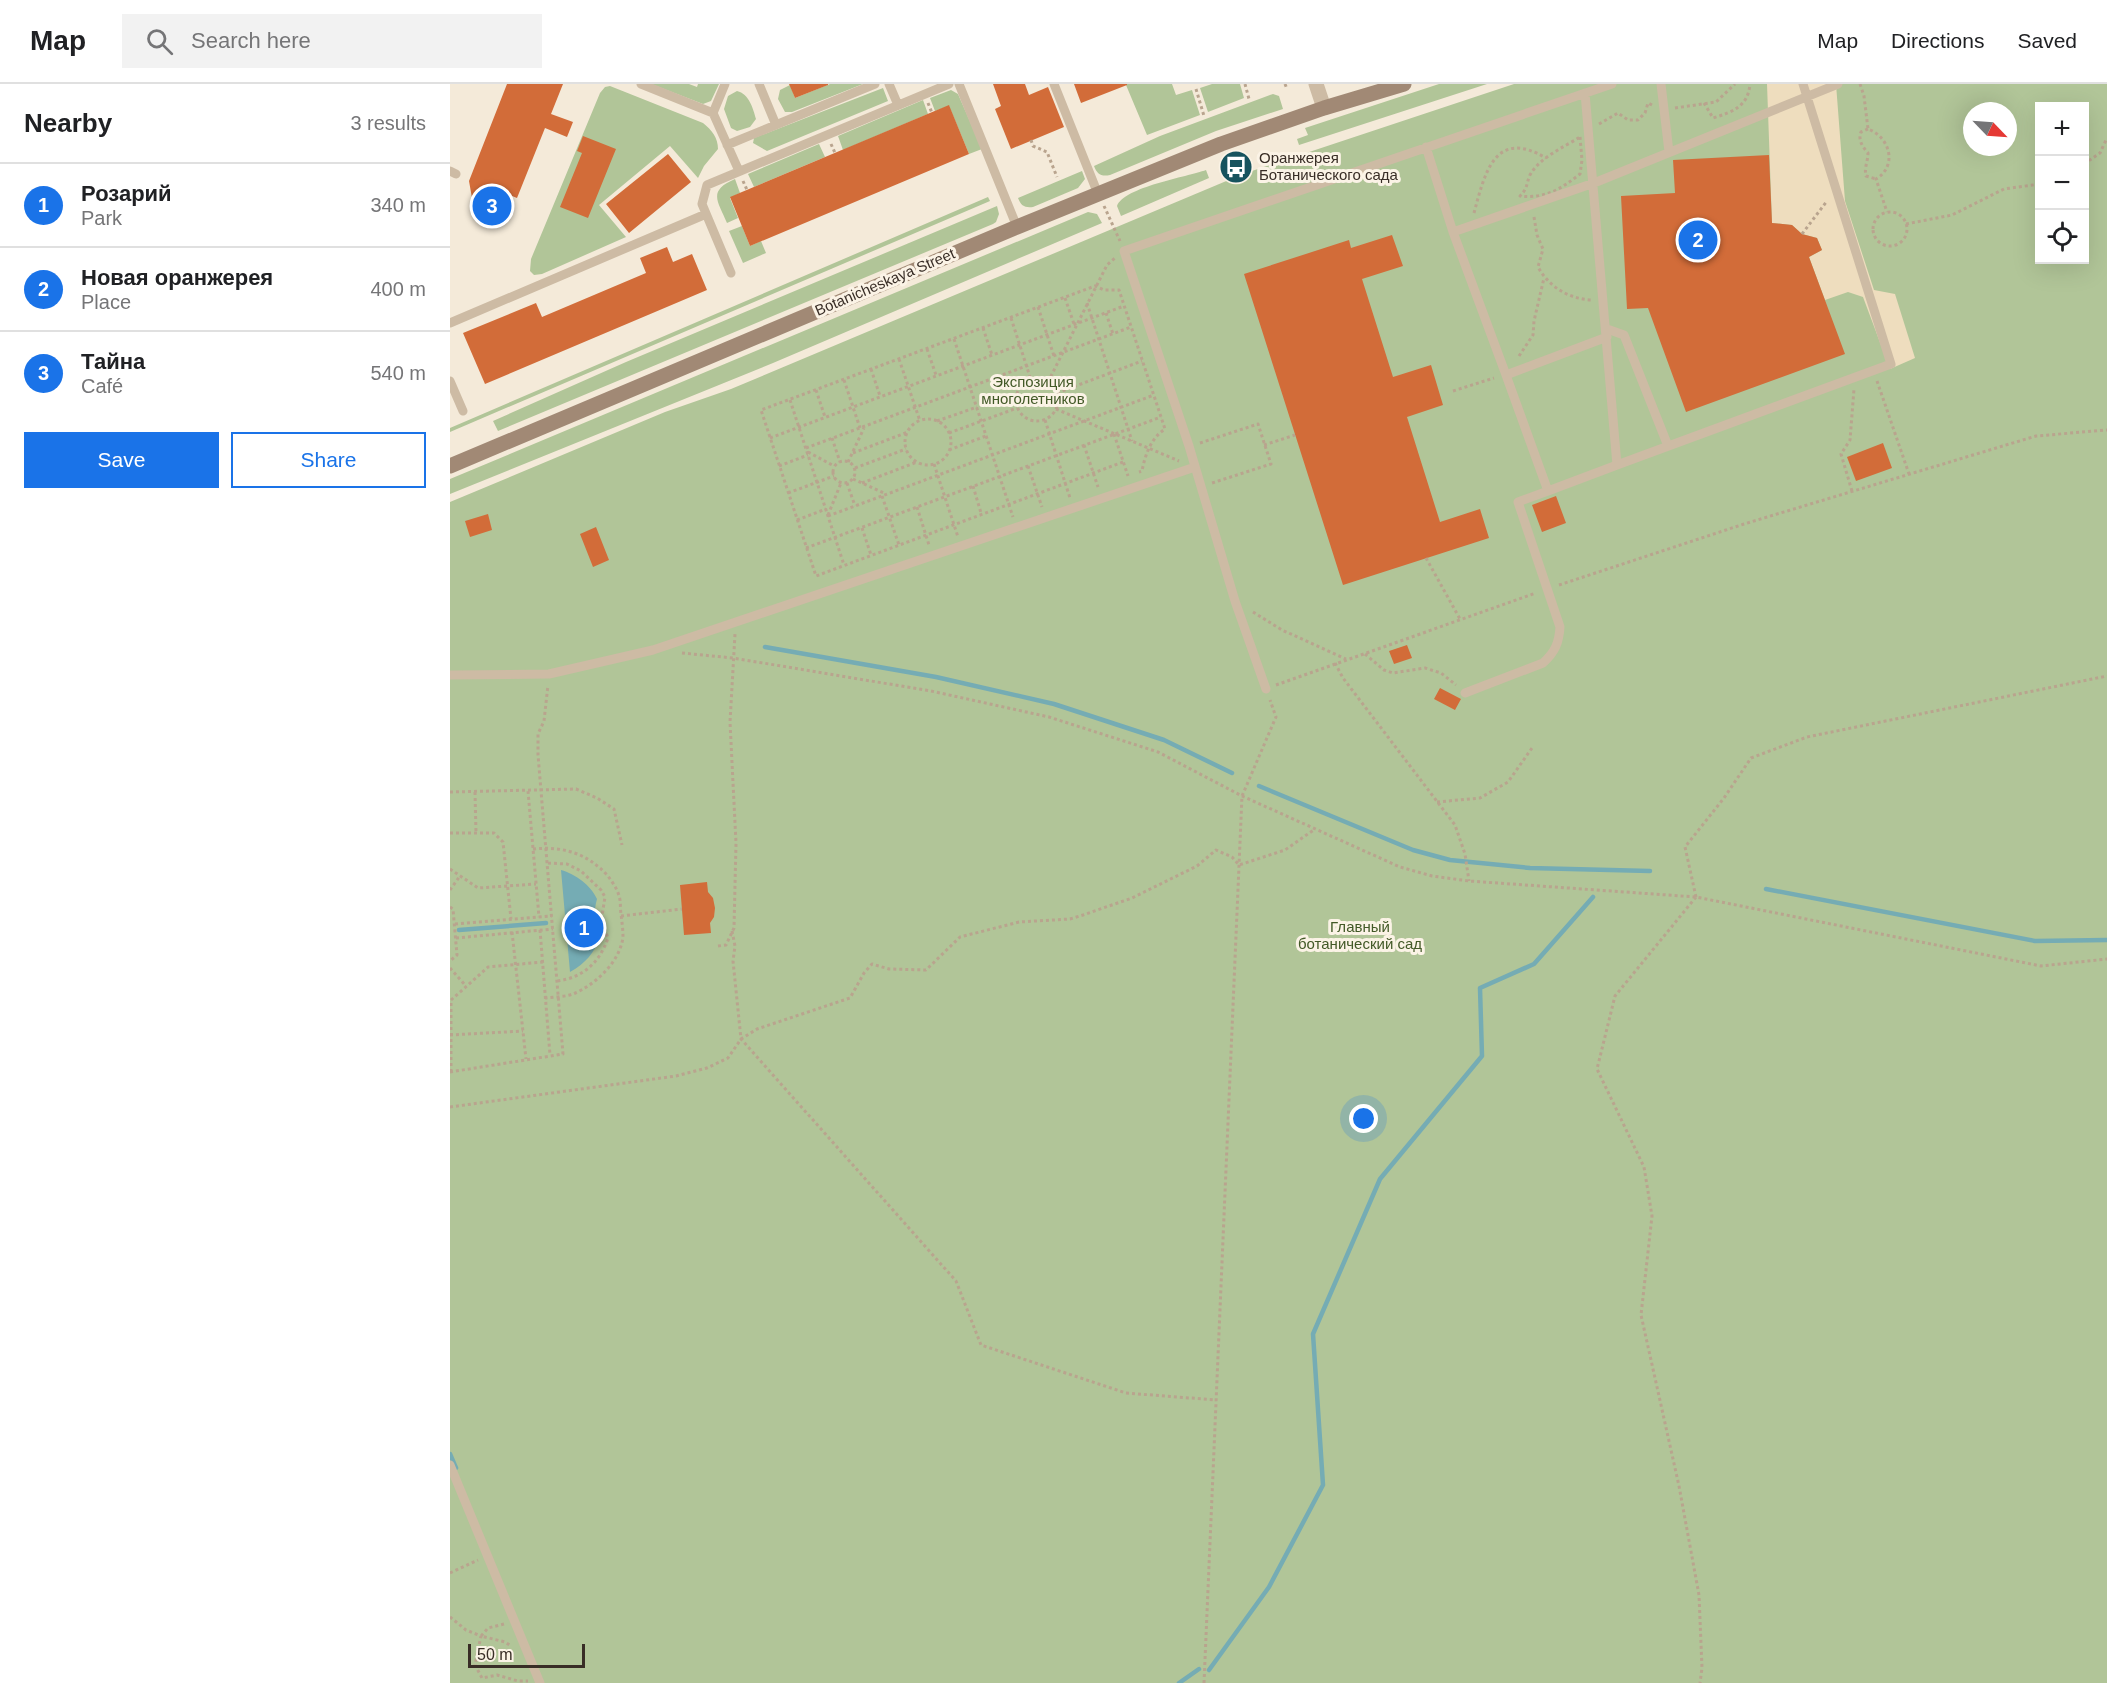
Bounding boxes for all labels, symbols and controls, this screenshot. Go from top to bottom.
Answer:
search box [122,14,542,68]
text: Map [30,25,86,56]
icon: search [143,25,176,58]
text: Search here [191,28,311,53]
text: Map [1817,29,1858,52]
text: Directions [1891,29,1984,52]
text: Saved [2017,29,2077,52]
north arrow [1963,102,2017,156]
map controls [2035,102,2089,264]
button: + [2035,102,2089,156]
text: Nearby [24,108,112,138]
text: 3 results [350,112,426,134]
bus stop icon: Оранжерея Ботанического сада [1218,149,1254,185]
place label: Оранжерея Ботанического сада [1259,149,1399,183]
button: − [2035,156,2089,210]
text: Розарий [81,181,172,206]
pin: 3 [472,184,512,228]
text: 1 [38,194,49,216]
text: 340 m [370,194,426,216]
text: Park [81,207,122,229]
button: locate [2035,210,2089,264]
pin: 2 [1678,218,1718,262]
street label: Botanicheskaya Street [812,244,958,319]
text: Новая оранжерея [81,265,273,290]
text: 2 [38,278,49,300]
text: 400 m [370,278,426,300]
text: Place [81,291,131,313]
text: Тайна [81,349,145,374]
text: 3 [38,362,49,384]
text: 540 m [370,362,426,384]
park label: Экспозиция многолетников [981,373,1085,407]
text: Café [81,375,123,397]
button: Save [24,432,219,488]
button: Share [231,432,426,488]
pin: 1 [564,906,604,950]
park label: Главный ботанический сад [1298,918,1422,952]
your location [1349,1104,1378,1133]
scale bar [468,1641,585,1668]
text: 50 m [477,1646,513,1663]

